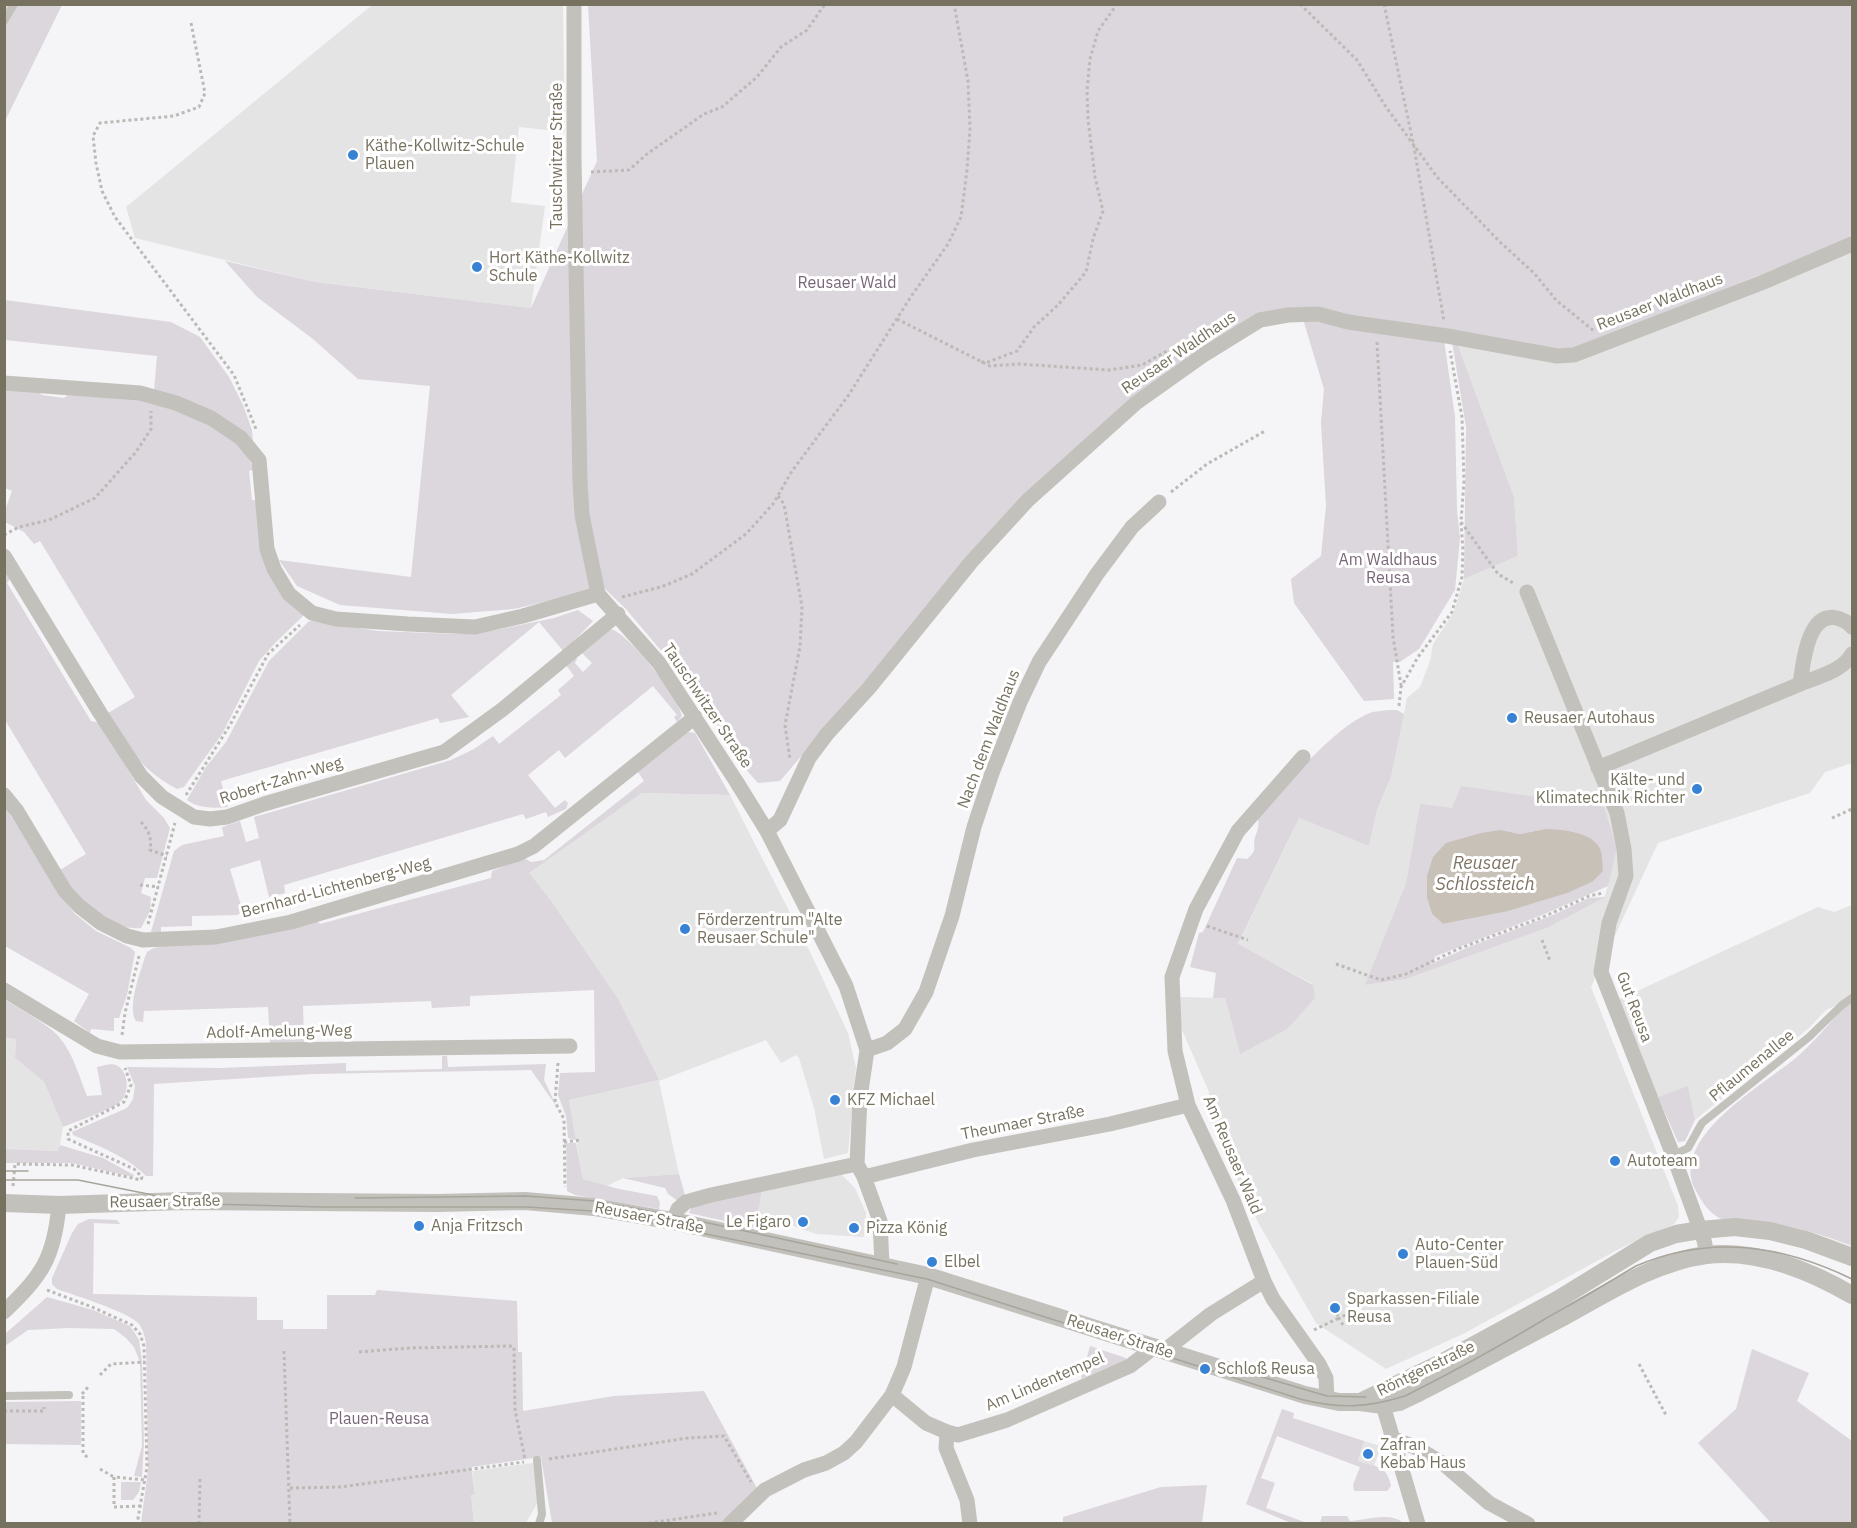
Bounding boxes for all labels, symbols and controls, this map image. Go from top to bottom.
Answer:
street label: Tauschwitzer Straße [547,83,567,229]
place label: Käthe-Kollwitz-Schule Plauen [365,136,524,174]
marker: Käthe-Kollwitz-Schule Plauen [346,148,360,162]
place label: Hort Käthe-Kollwitz Schule [489,248,630,286]
marker: Hort Käthe-Kollwitz Schule [470,260,484,274]
street label: Reusaer Waldhaus [1594,269,1726,335]
park label: Reusaer Wald [798,273,896,293]
street label: Reusaer Waldhaus [1118,308,1240,398]
park label: Am Waldhaus Reusa [1339,550,1437,588]
street label: Tauschwitzer Straße [658,640,756,772]
street label: Nach dem Waldhaus [954,667,1024,811]
place label: Reusaer Autohaus [1524,708,1655,728]
marker: Reusaer Autohaus [1505,711,1519,725]
street label: Robert-Zahn-Weg [217,753,345,809]
place label: Kälte- und Klimatechnik Richter [1536,770,1685,808]
marker: Kälte- und Klimatechnik Richter [1690,782,1704,796]
street label: Bernhard-Lichtenberg-Weg [239,853,433,923]
water label: Reusaer Schlossteich [1435,853,1535,896]
place label: Förderzentrum "Alte Reusaer Schule" [697,910,842,948]
marker: Förderzentrum "Alte Reusaer Schule" [678,922,692,936]
street label: Gut Reusa [1612,969,1656,1045]
street label: Adolf-Amelung-Weg [206,1021,352,1043]
street label: Pflaumenallee [1706,1026,1798,1106]
place label: KFZ Michael [847,1090,935,1110]
marker: KFZ Michael [828,1093,842,1107]
street label: Am Reusaer Wald [1198,1093,1266,1217]
street label: Theumaer Straße [960,1102,1086,1144]
place label: Autoteam [1627,1151,1698,1171]
marker: Autoteam [1608,1154,1622,1168]
street label: Reusaer Straße [109,1191,221,1213]
street label: Reusaer Straße [593,1198,705,1238]
place label: Le Figaro [726,1212,791,1232]
marker: Le Figaro [796,1215,810,1229]
place label: Anja Fritzsch [431,1216,523,1236]
place label: Pizza König [866,1218,947,1238]
marker: Anja Fritzsch [412,1219,426,1233]
marker: Pizza König [847,1221,861,1235]
place label: Auto-Center Plauen-Süd [1415,1235,1504,1273]
marker: Auto-Center Plauen-Süd [1396,1247,1410,1261]
place label: Elbel [944,1252,980,1272]
marker: Elbel [925,1255,939,1269]
place label: Sparkassen-Filiale Reusa [1347,1289,1480,1327]
marker: Sparkassen-Filiale Reusa [1328,1301,1342,1315]
street label: Reusaer Straße [1064,1311,1176,1363]
street label: Röntgenstraße [1374,1337,1478,1401]
street label: Am Lindentempel [983,1348,1107,1416]
place label: Schloß Reusa [1217,1359,1315,1379]
marker: Schloß Reusa [1198,1362,1212,1376]
park label: Plauen-Reusa [329,1409,429,1429]
place label: Zafran Kebab Haus [1380,1435,1466,1473]
marker: Zafran Kebab Haus [1361,1447,1375,1461]

